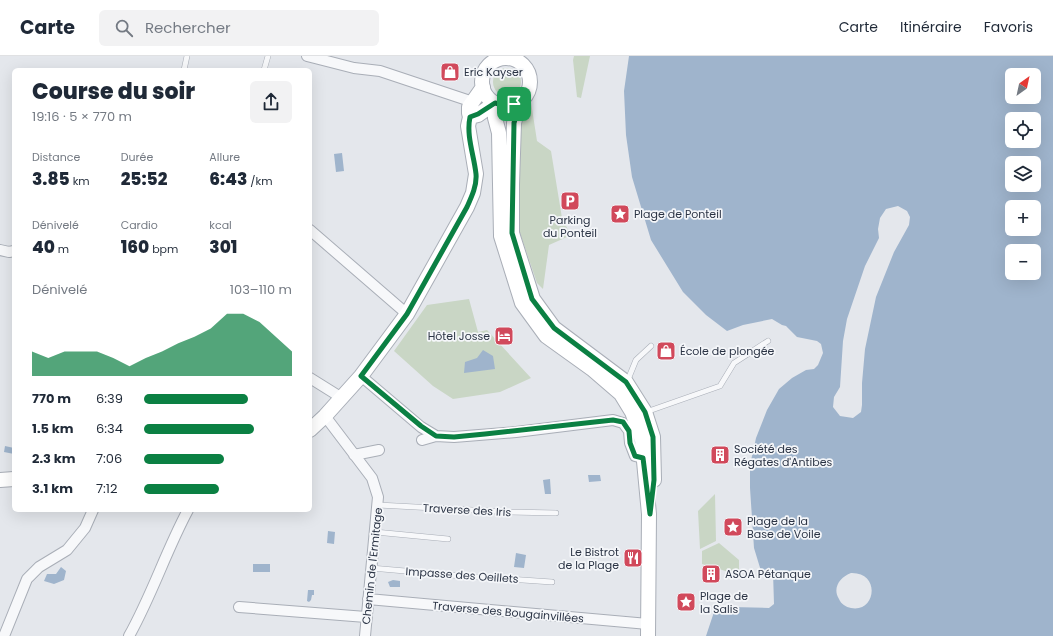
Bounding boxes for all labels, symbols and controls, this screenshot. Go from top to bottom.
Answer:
search box [99,10,379,46]
text: Carte [20,14,75,41]
icon: search [113,17,135,39]
text: Rechercher [145,17,231,38]
text: Carte [839,17,878,37]
text: Itinéraire [900,17,962,37]
text: Favoris [984,17,1033,37]
shop icon: Eric Kayser [439,61,461,83]
place label: Eric Kayser [464,64,523,80]
north arrow [1005,68,1041,104]
map controls [1005,68,1041,280]
text: Course du soir [32,76,195,107]
button: share [250,81,292,123]
pin [497,87,531,121]
icon: arrive [503,93,525,115]
text: 19:16 · 5 × 770 m [32,107,132,126]
button: locate [1005,112,1041,148]
text: Distance [32,149,80,165]
text: Durée [121,149,153,165]
text: Allure [209,149,240,165]
button: layers [1005,156,1041,192]
text: 3.85 [32,167,70,191]
text: 25:52 [121,167,167,191]
text: 6:43 [209,167,247,191]
text: km [70,173,90,189]
text: /km [247,173,273,189]
parking icon: Parking du Ponteil [559,190,581,212]
button: + [1005,200,1041,236]
place icon: Plage de Ponteil [609,203,631,225]
place label: Plage de Ponteil [634,206,722,222]
place label: Parking du Ponteil [543,212,597,241]
text: Dénivelé [32,217,79,233]
text: Cardio [121,217,158,233]
text: kcal [209,217,232,233]
text: 40 [32,235,55,259]
text: 160 [121,235,149,259]
text: 301 [209,235,237,259]
text: m [55,241,69,257]
text: bpm [149,241,178,257]
button: − [1005,244,1041,280]
text: Dénivelé [32,280,87,299]
text: 103–110 m [230,280,292,299]
hotel icon: Hôtel Josse [493,325,515,347]
place label: Hôtel Josse [428,328,490,344]
shop icon: École de plongée [655,340,677,362]
place label: École de plongée [680,343,774,359]
text: 770 m [32,389,71,408]
text: 6:39 [96,389,123,408]
text: 1.5 km [32,419,74,438]
text: 6:34 [96,419,123,438]
place label: Société des Régates d'Antibes [734,441,832,470]
building icon: Société des Régates d'Antibes [709,444,731,466]
text: 2.3 km [32,449,76,468]
text: 7:06 [96,449,122,468]
text: 3.1 km [32,479,73,498]
text: 7:12 [96,479,118,498]
street label: Traverse des Iris [423,500,512,520]
street label: Chemin de l'Ermitage [358,507,386,625]
place label: Plage de la Base de Voile [747,513,821,542]
place icon: Plage de la Base de Voile [722,516,744,538]
place label: Le Bistrot de la Plage [558,544,619,573]
restaurant icon: Le Bistrot de la Plage [622,547,644,569]
street label: Impasse des Oeillets [405,563,519,587]
building icon: ASOA Pétanque [700,563,722,585]
place label: ASOA Pétanque [725,566,811,582]
place label: Plage de la Salis [700,588,748,617]
place icon: Plage de la Salis [675,591,697,613]
street label: Traverse des Bougainvillées [432,597,585,627]

